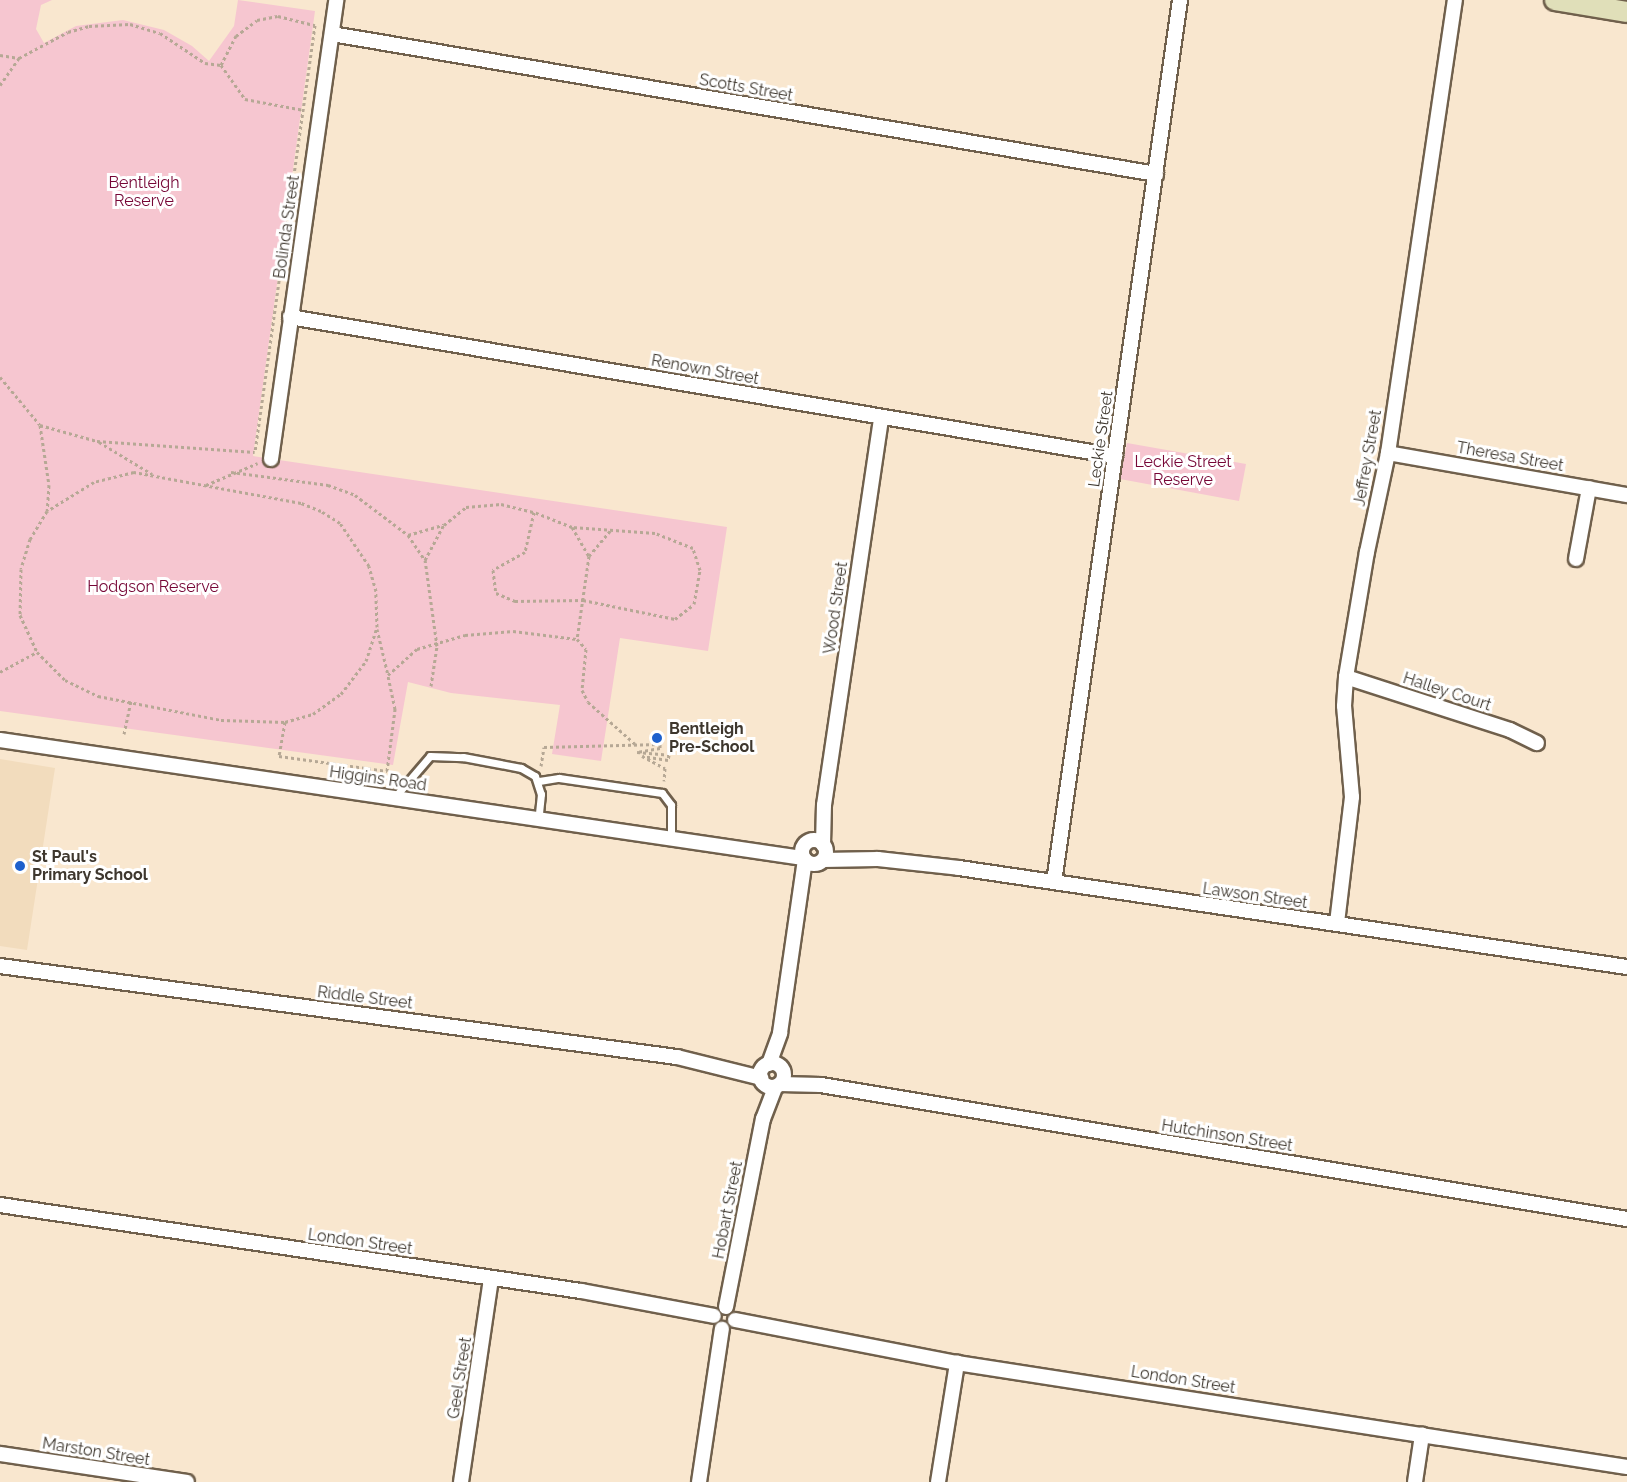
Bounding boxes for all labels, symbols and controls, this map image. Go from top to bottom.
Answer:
street label: Scotts Street [698,70,794,106]
park label: Bentleigh Reserve [108,173,180,211]
street label: Bolinda Street [270,174,304,280]
street label: Renown Street [650,351,760,389]
street label: Leckie Street [1085,390,1117,488]
street label: Jeffrey Street [1350,408,1386,508]
street label: Theresa Street [1455,438,1565,476]
park label: Leckie Street Reserve [1134,452,1232,490]
street label: Wood Street [820,561,852,655]
park label: Hodgson Reserve [87,577,219,597]
street label: Halley Court [1400,669,1494,715]
place label: Bentleigh Pre-School [669,719,754,757]
marker: Bentleigh Pre-School [650,731,664,745]
street label: Higgins Road [328,763,428,795]
place label: St Paul's Primary School [32,847,148,885]
marker: St Paul's Primary School [13,859,27,873]
street label: Lawson Street [1201,879,1309,913]
street label: Riddle Street [316,983,414,1013]
street label: Hutchinson Street [1160,1116,1294,1156]
street label: Hobart Street [709,1159,747,1261]
street label: London Street [307,1225,413,1259]
street label: Geel Street [444,1335,476,1421]
street label: London Street [1130,1362,1236,1398]
street label: Marston Street [41,1434,151,1470]

